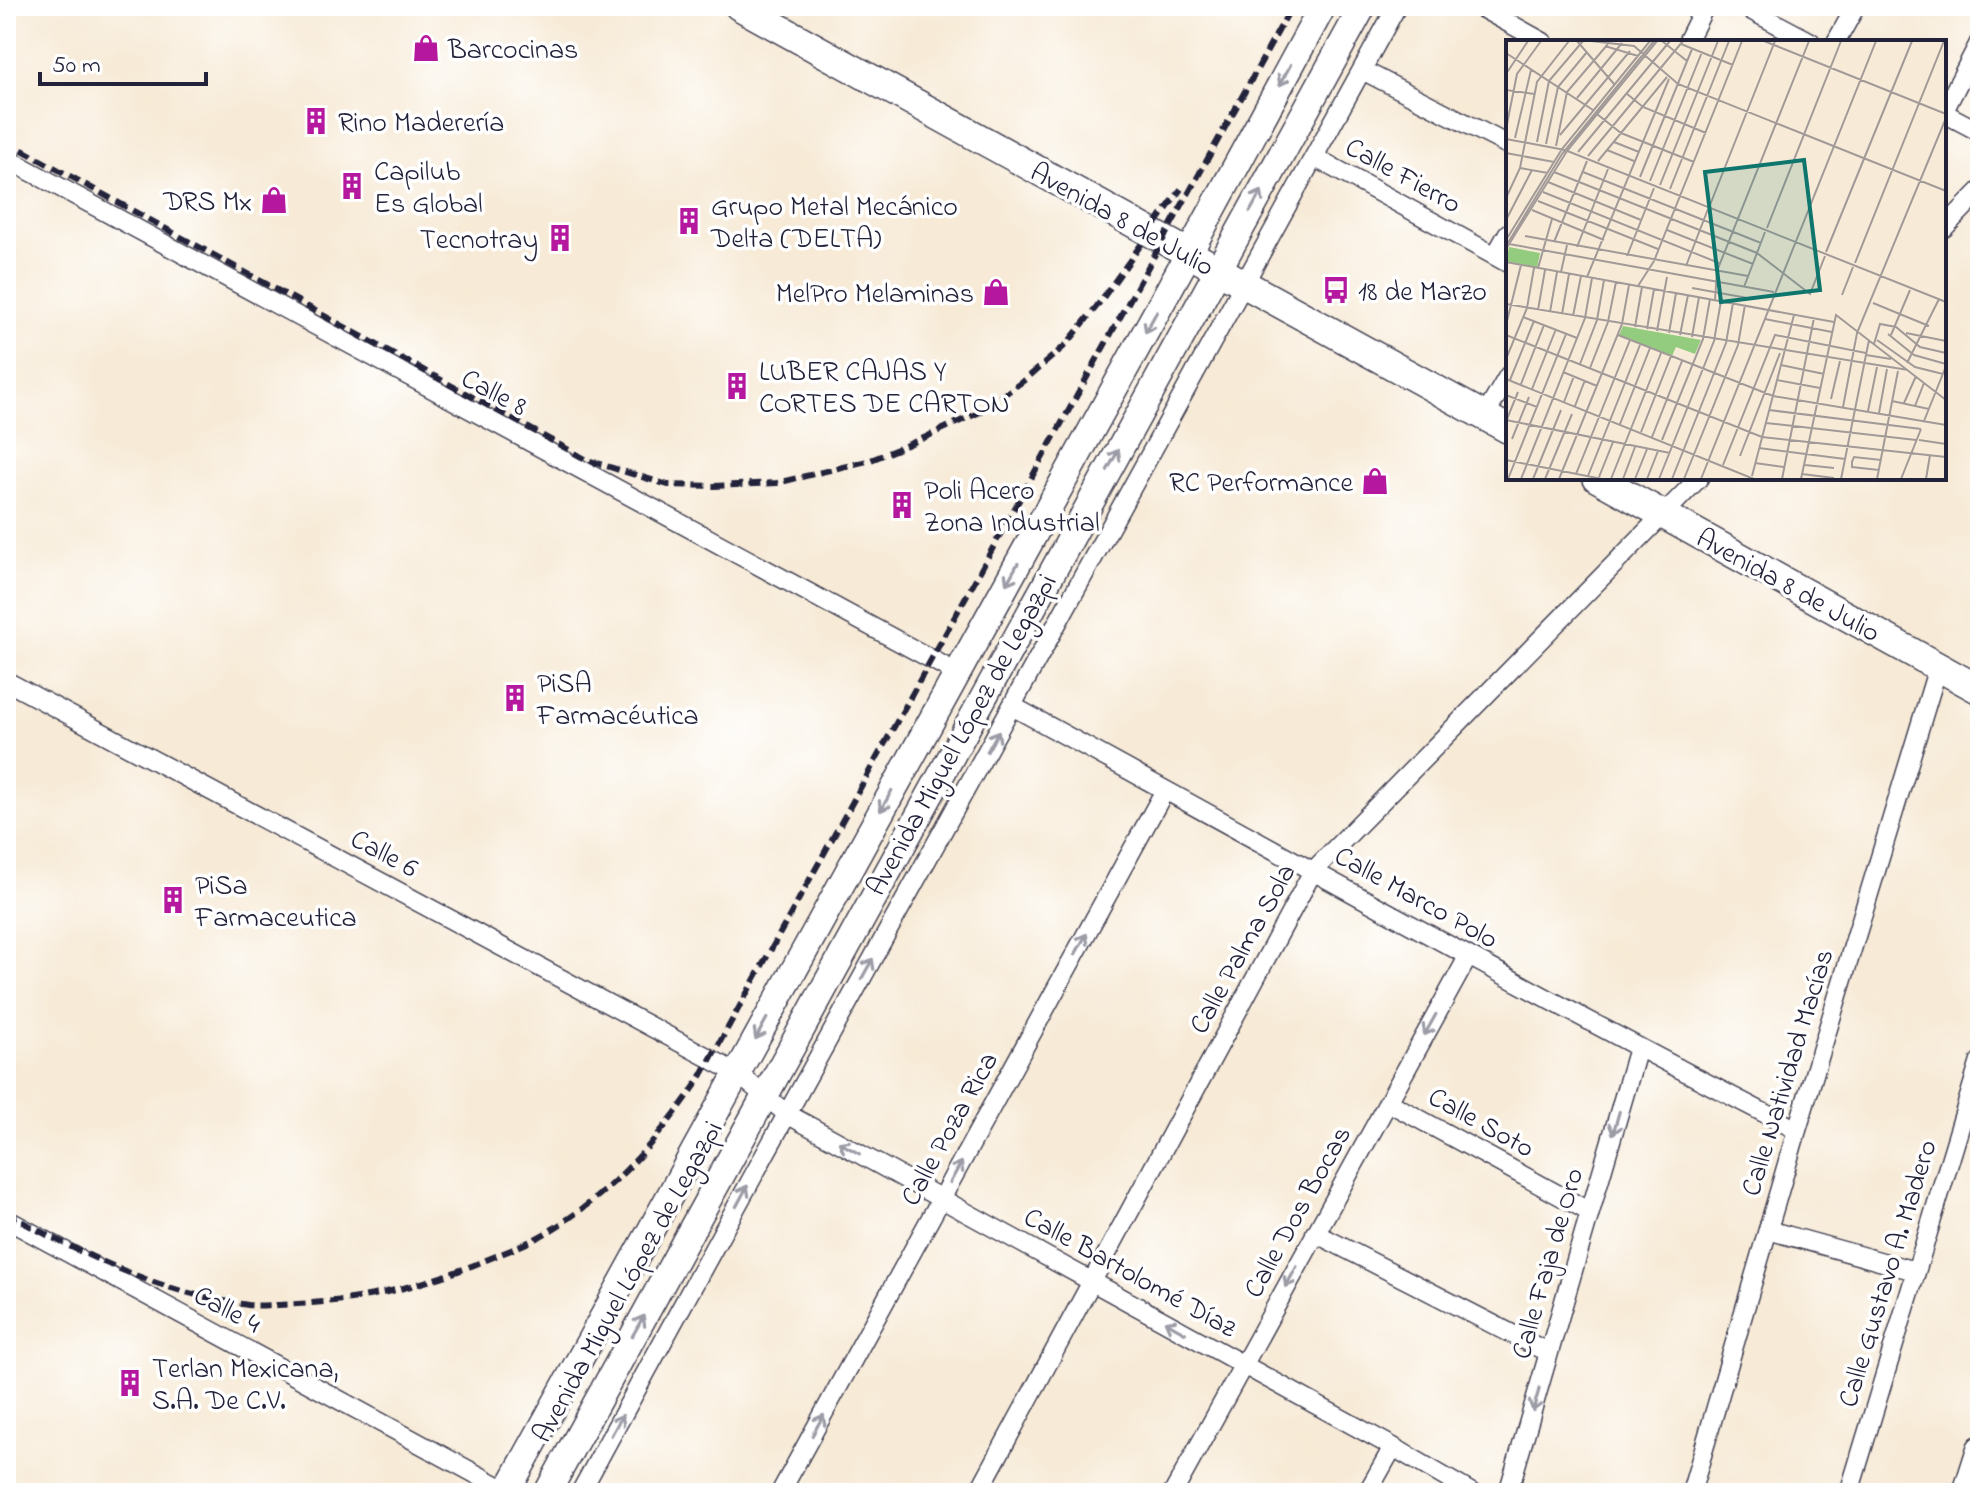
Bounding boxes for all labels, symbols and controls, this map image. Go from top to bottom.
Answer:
place label: Barcocinas [447,31,578,72]
shop icon: Barcocinas [411,33,441,63]
scale bar [40,36,206,86]
inset map [1506,40,1946,480]
text: 50 m [52,49,101,84]
one-way arrow [1277,62,1293,86]
place label: Rino Maderería [338,104,504,145]
building icon: Rino Maderería [301,106,331,136]
street label: Calle Fierro [1337,128,1468,226]
place label: Capilub Es Global [374,153,483,226]
street label: Avenida 8 de Julio [1022,153,1221,289]
building icon: Capilub Es Global [337,171,367,201]
place label: DRS Mx [162,183,252,224]
shop icon: DRS Mx [259,185,289,215]
place label: Grupo Metal Mecánico Delta (DELTA) [710,188,958,261]
one-way arrow [1249,190,1264,214]
building icon: Grupo Metal Mecánico Delta (DELTA) [674,206,704,236]
place label: Tecnotray [420,221,538,262]
building icon: Tecnotray [545,223,575,253]
place label: 18 de Marzo [1358,273,1487,314]
place label: MelPro Melaminas [776,275,974,316]
bus stop icon: 18 de Marzo [1321,275,1351,305]
shop icon: MelPro Melaminas [981,277,1011,307]
one-way arrow [1143,309,1158,333]
place label: LUBER CAJAS Y CORTES DE CARTON [759,353,1010,426]
street label: Calle 8 [453,360,534,429]
building icon: LUBER CAJAS Y CORTES DE CARTON [722,371,752,401]
one-way arrow [1106,449,1122,473]
place label: RC Performance [1169,464,1353,505]
shop icon: RC Performance [1360,466,1390,496]
place label: Poli Acero Zona Industrial [924,472,1100,545]
building icon: Poli Acero Zona Industrial [887,490,917,520]
street label: Avenida 8 de Julio [1688,519,1887,655]
one-way arrow [1004,562,1020,585]
street label: Avenida Miguel López de Legazpi [857,567,1069,904]
place label: PiSA Farmacéutica [536,665,699,738]
building icon: PiSA Farmacéutica [500,683,530,713]
one-way arrow [985,730,1001,753]
one-way arrow [878,789,893,813]
street label: Calle 6 [342,820,425,890]
street label: Calle Marco Polo [1326,837,1505,961]
street label: Calle Palma Sola [1180,857,1308,1042]
place label: PiSa Farmaceutica [194,867,357,940]
building icon: PiSa Farmaceutica [158,885,188,915]
one-way arrow [1073,933,1089,956]
street label: Calle Natividad Macías [1732,944,1846,1202]
one-way arrow [860,957,875,981]
one-way arrow [1422,1013,1438,1036]
one-way arrow [752,1017,768,1040]
street label: Calle Poza Rica [892,1045,1010,1214]
street label: Calle Soto [1420,1078,1541,1170]
one-way arrow [1608,1110,1623,1136]
street label: Avenida Miguel López de Legazpi [523,1114,735,1451]
street label: Calle Dos Bocas [1235,1119,1363,1306]
street label: Calle Gustavo A. Madero [1829,1135,1950,1413]
one-way arrow [837,1139,861,1155]
one-way arrow [949,1161,965,1184]
street label: Calle Faja de Oro [1502,1163,1596,1364]
one-way arrow [734,1185,750,1209]
street label: Calle Bartolomé Díaz [1015,1198,1244,1350]
one-way arrow [1283,1265,1298,1289]
street label: Calle 4 [185,1276,268,1346]
one-way arrow [630,1315,646,1339]
one-way arrow [1164,1318,1187,1334]
place label: Terlan Mexicana, S.A. De C.V. [152,1350,338,1423]
building icon: Terlan Mexicana, S.A. De C.V. [115,1368,145,1398]
one-way arrow [1528,1386,1543,1412]
one-way arrow [610,1413,625,1437]
one-way arrow [811,1413,826,1437]

